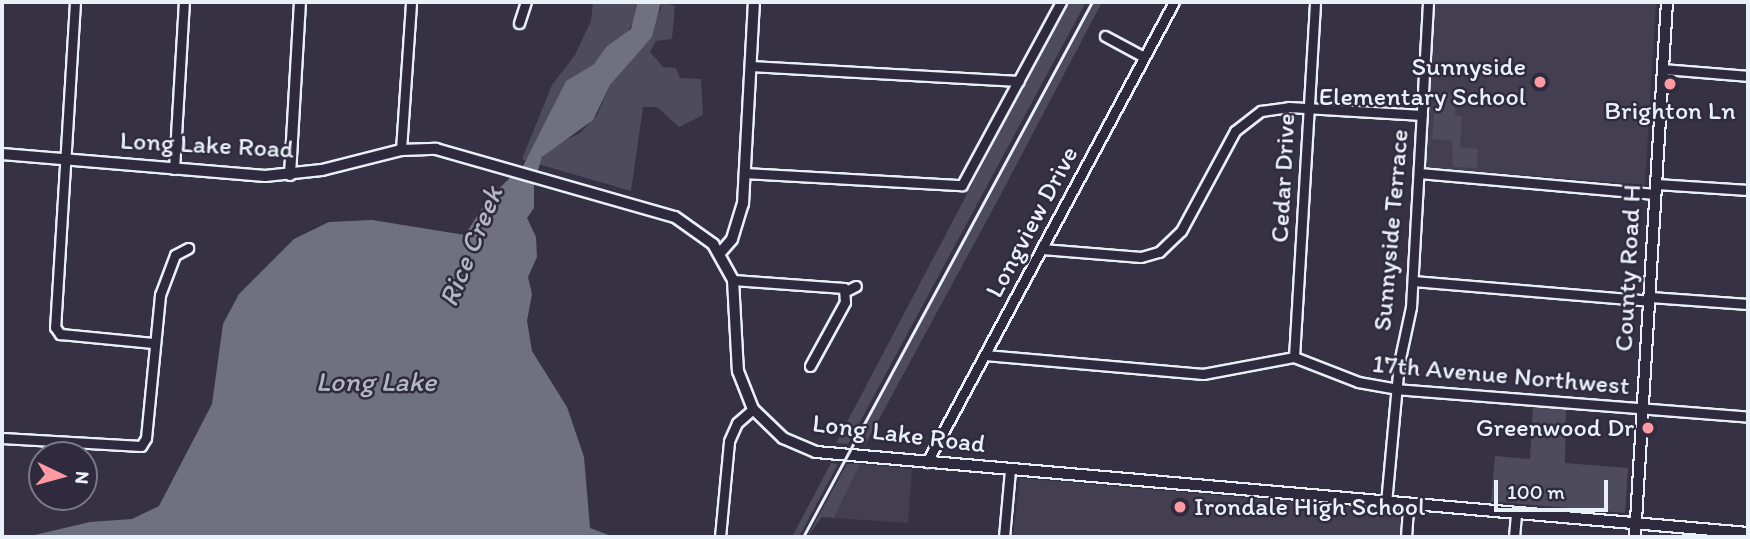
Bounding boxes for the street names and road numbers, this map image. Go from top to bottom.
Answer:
street label: Cedar Drive [1264,112,1302,244]
street label: Long Lake Road [119,125,295,165]
street label: Sunnyside Terrace [1367,128,1415,332]
street label: Longview Drive [979,141,1085,303]
street label: County Road H [1608,184,1648,352]
street label: 17th Avenue Northwest [1372,348,1630,402]
street label: Long Lake Road [810,408,988,460]

